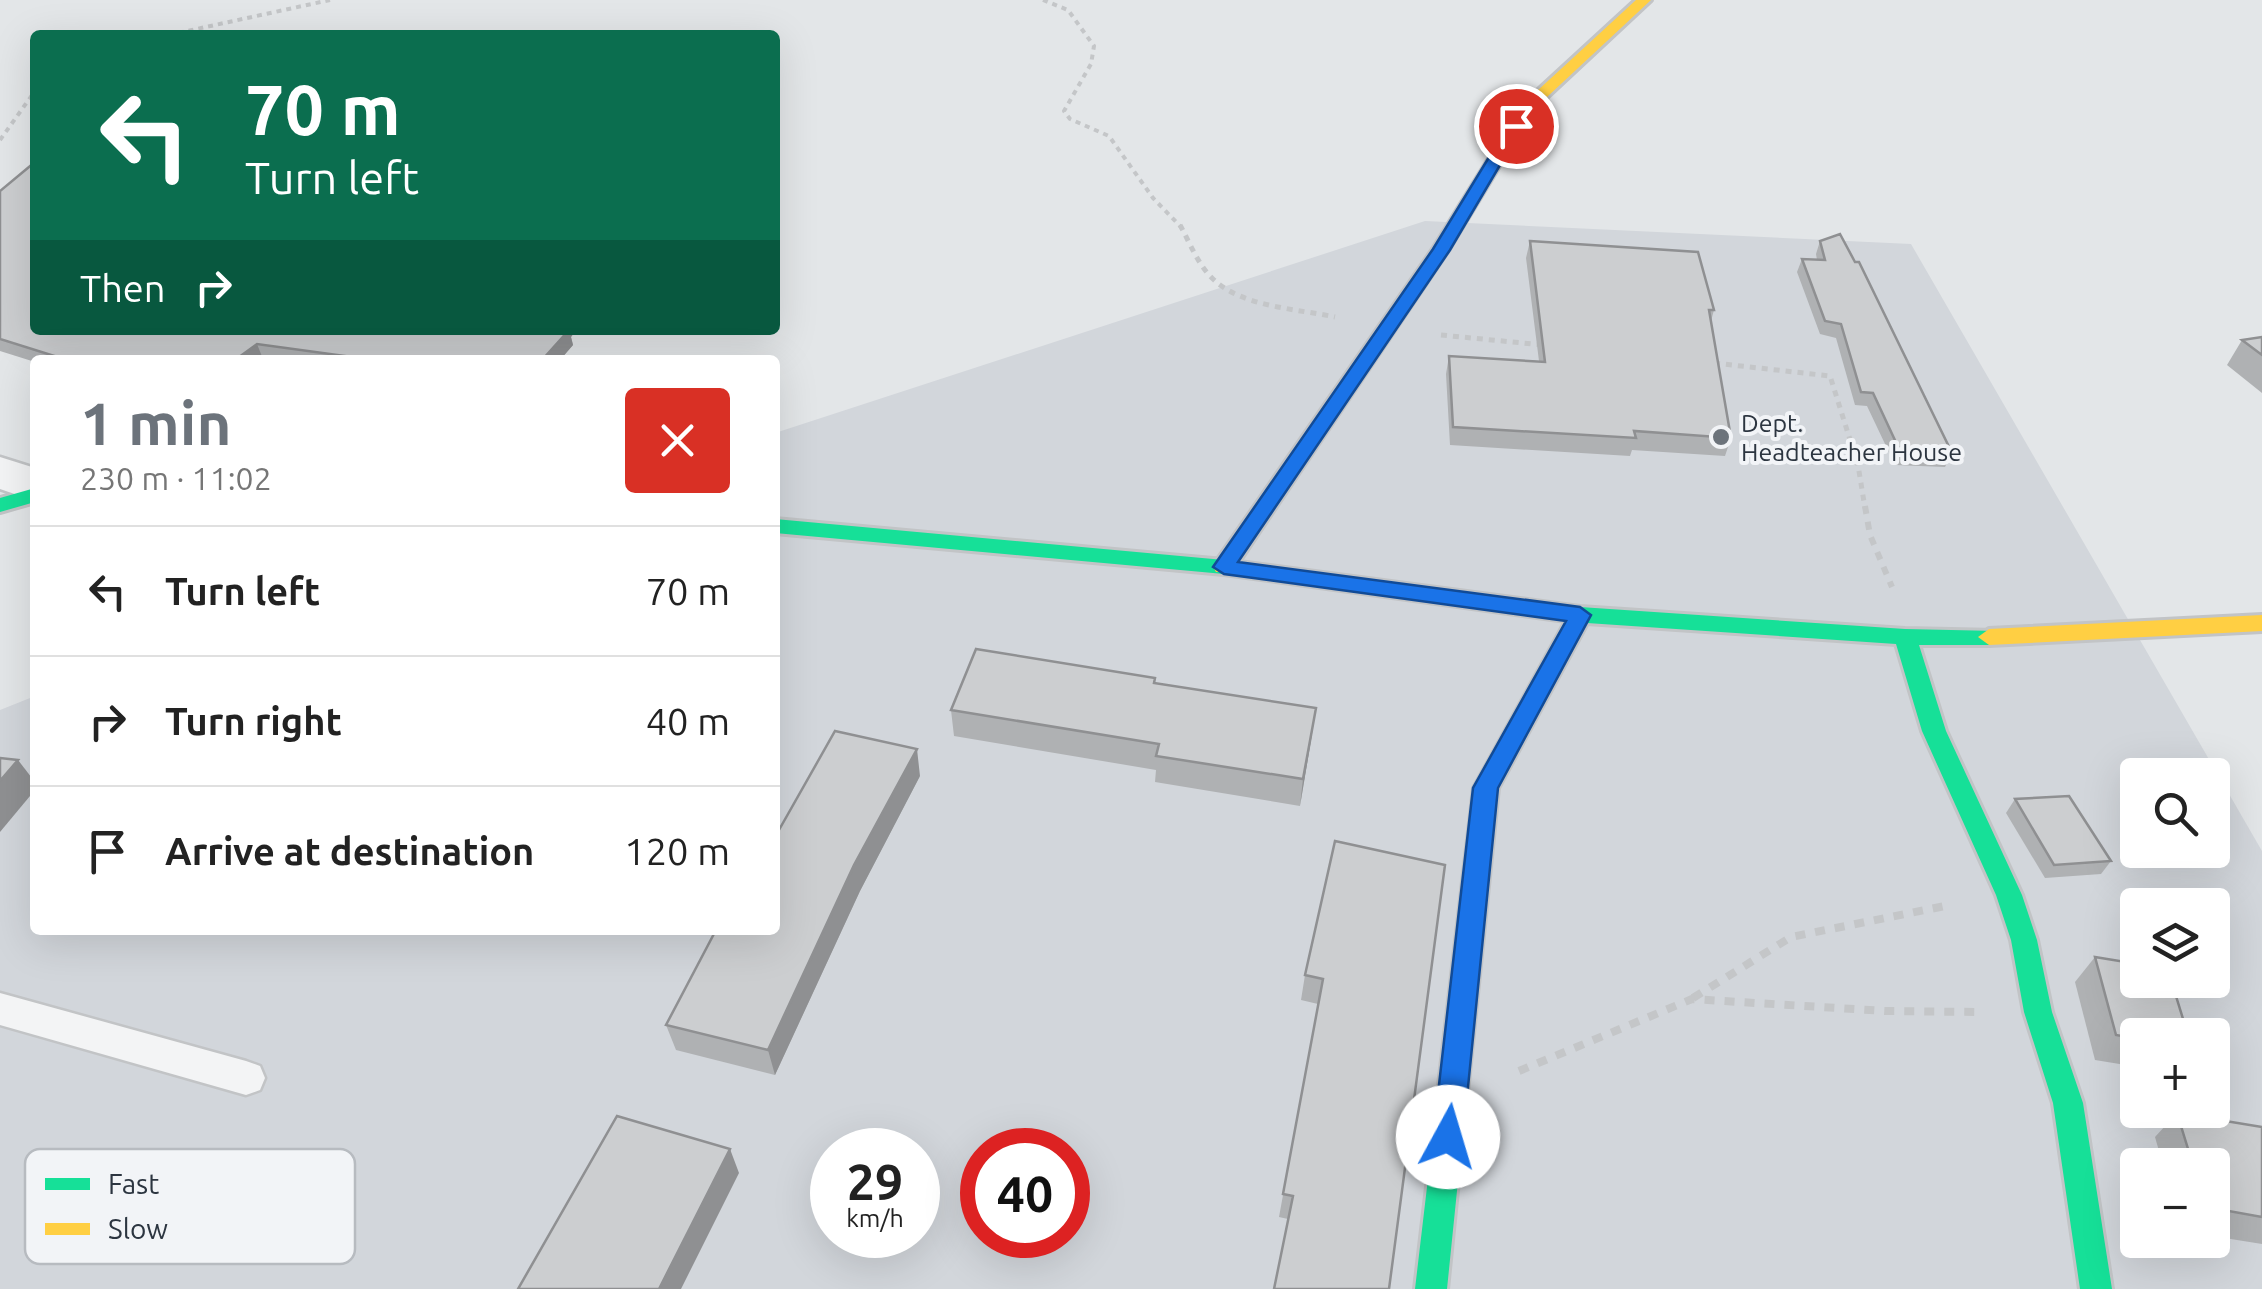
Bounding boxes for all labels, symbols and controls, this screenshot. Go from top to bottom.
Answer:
icon: left [80,70,210,200]
text: 70 m [245,70,401,148]
pin [1474,84,1559,169]
icon: arrive [1489,99,1544,154]
text: Turn left [245,152,419,203]
icon: right [186,260,241,315]
text: Then [80,267,166,309]
button: close [625,388,730,493]
text: 1 min [80,389,232,456]
place label: Dept. Headteacher House [1741,409,1962,466]
marker: Dept. Headteacher House [1710,426,1732,448]
text: 230 m · 11:02 [80,460,272,496]
icon: left [80,564,135,619]
text: Turn left [165,570,320,612]
text: 70 m [646,570,730,612]
icon: right [80,694,135,749]
text: Turn right [165,700,342,742]
text: 40 m [646,700,730,742]
map controls [2120,758,2230,1258]
button: search [2120,758,2230,868]
icon: arrive [80,824,135,879]
text: Arrive at destination [165,830,534,872]
text: 120 m [624,830,730,872]
button: layers [2120,888,2230,998]
button: + [2120,1018,2230,1128]
position arrow [1396,1085,1500,1189]
speed limit sign: 40 [960,1128,1090,1258]
button: − [2120,1148,2230,1258]
legend [25,1149,355,1264]
text: 29 [847,1153,903,1209]
text: Fast [108,1168,159,1199]
text: km/h [846,1204,904,1232]
text: Slow [108,1213,168,1244]

